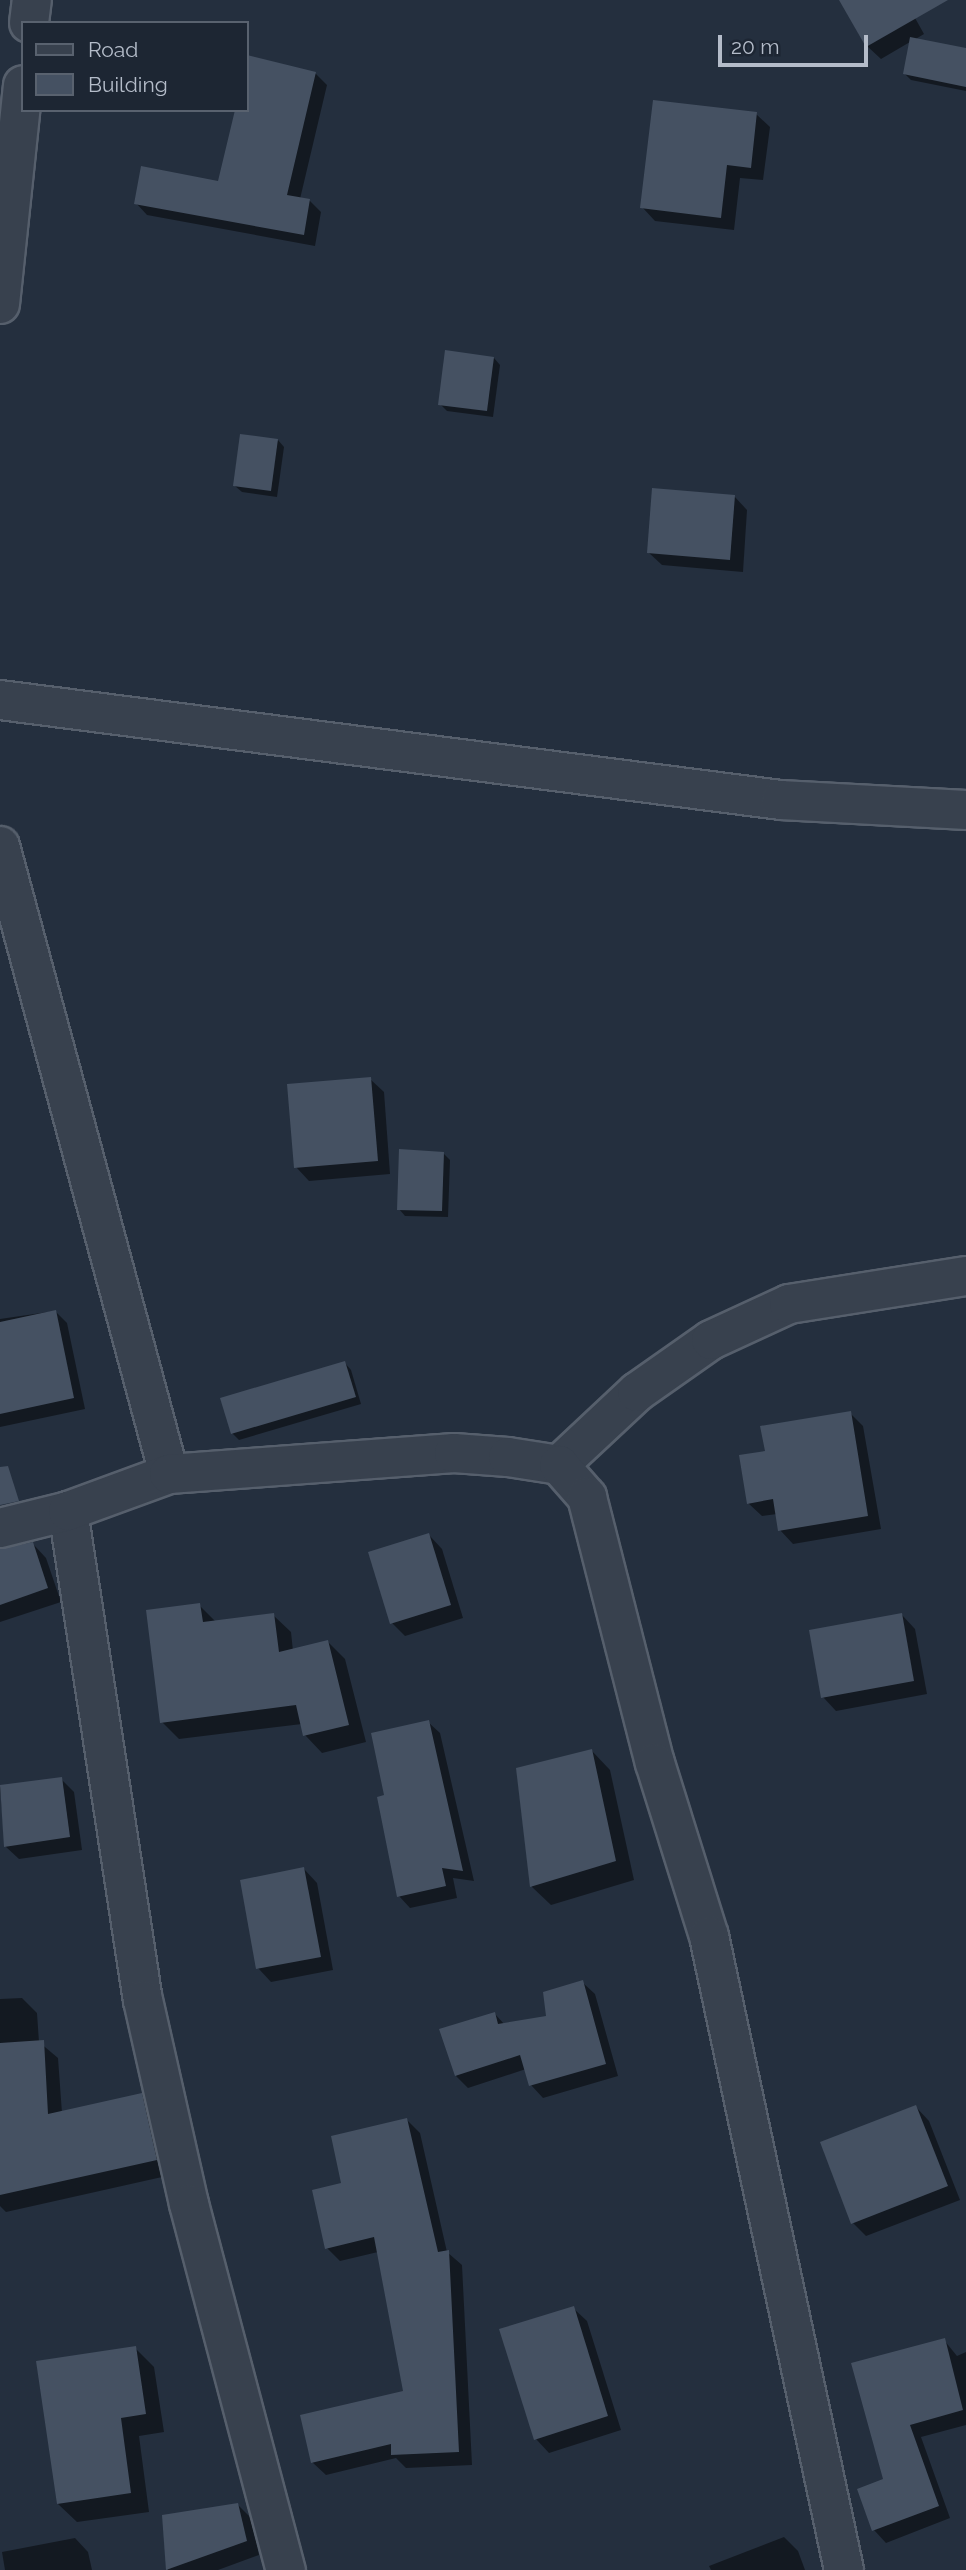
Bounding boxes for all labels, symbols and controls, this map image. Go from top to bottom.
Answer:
legend [21,21,248,112]
scale bar [721,21,872,65]
text: 20 m [731,34,779,59]
text: Road [88,37,138,62]
text: Building [88,72,168,97]

